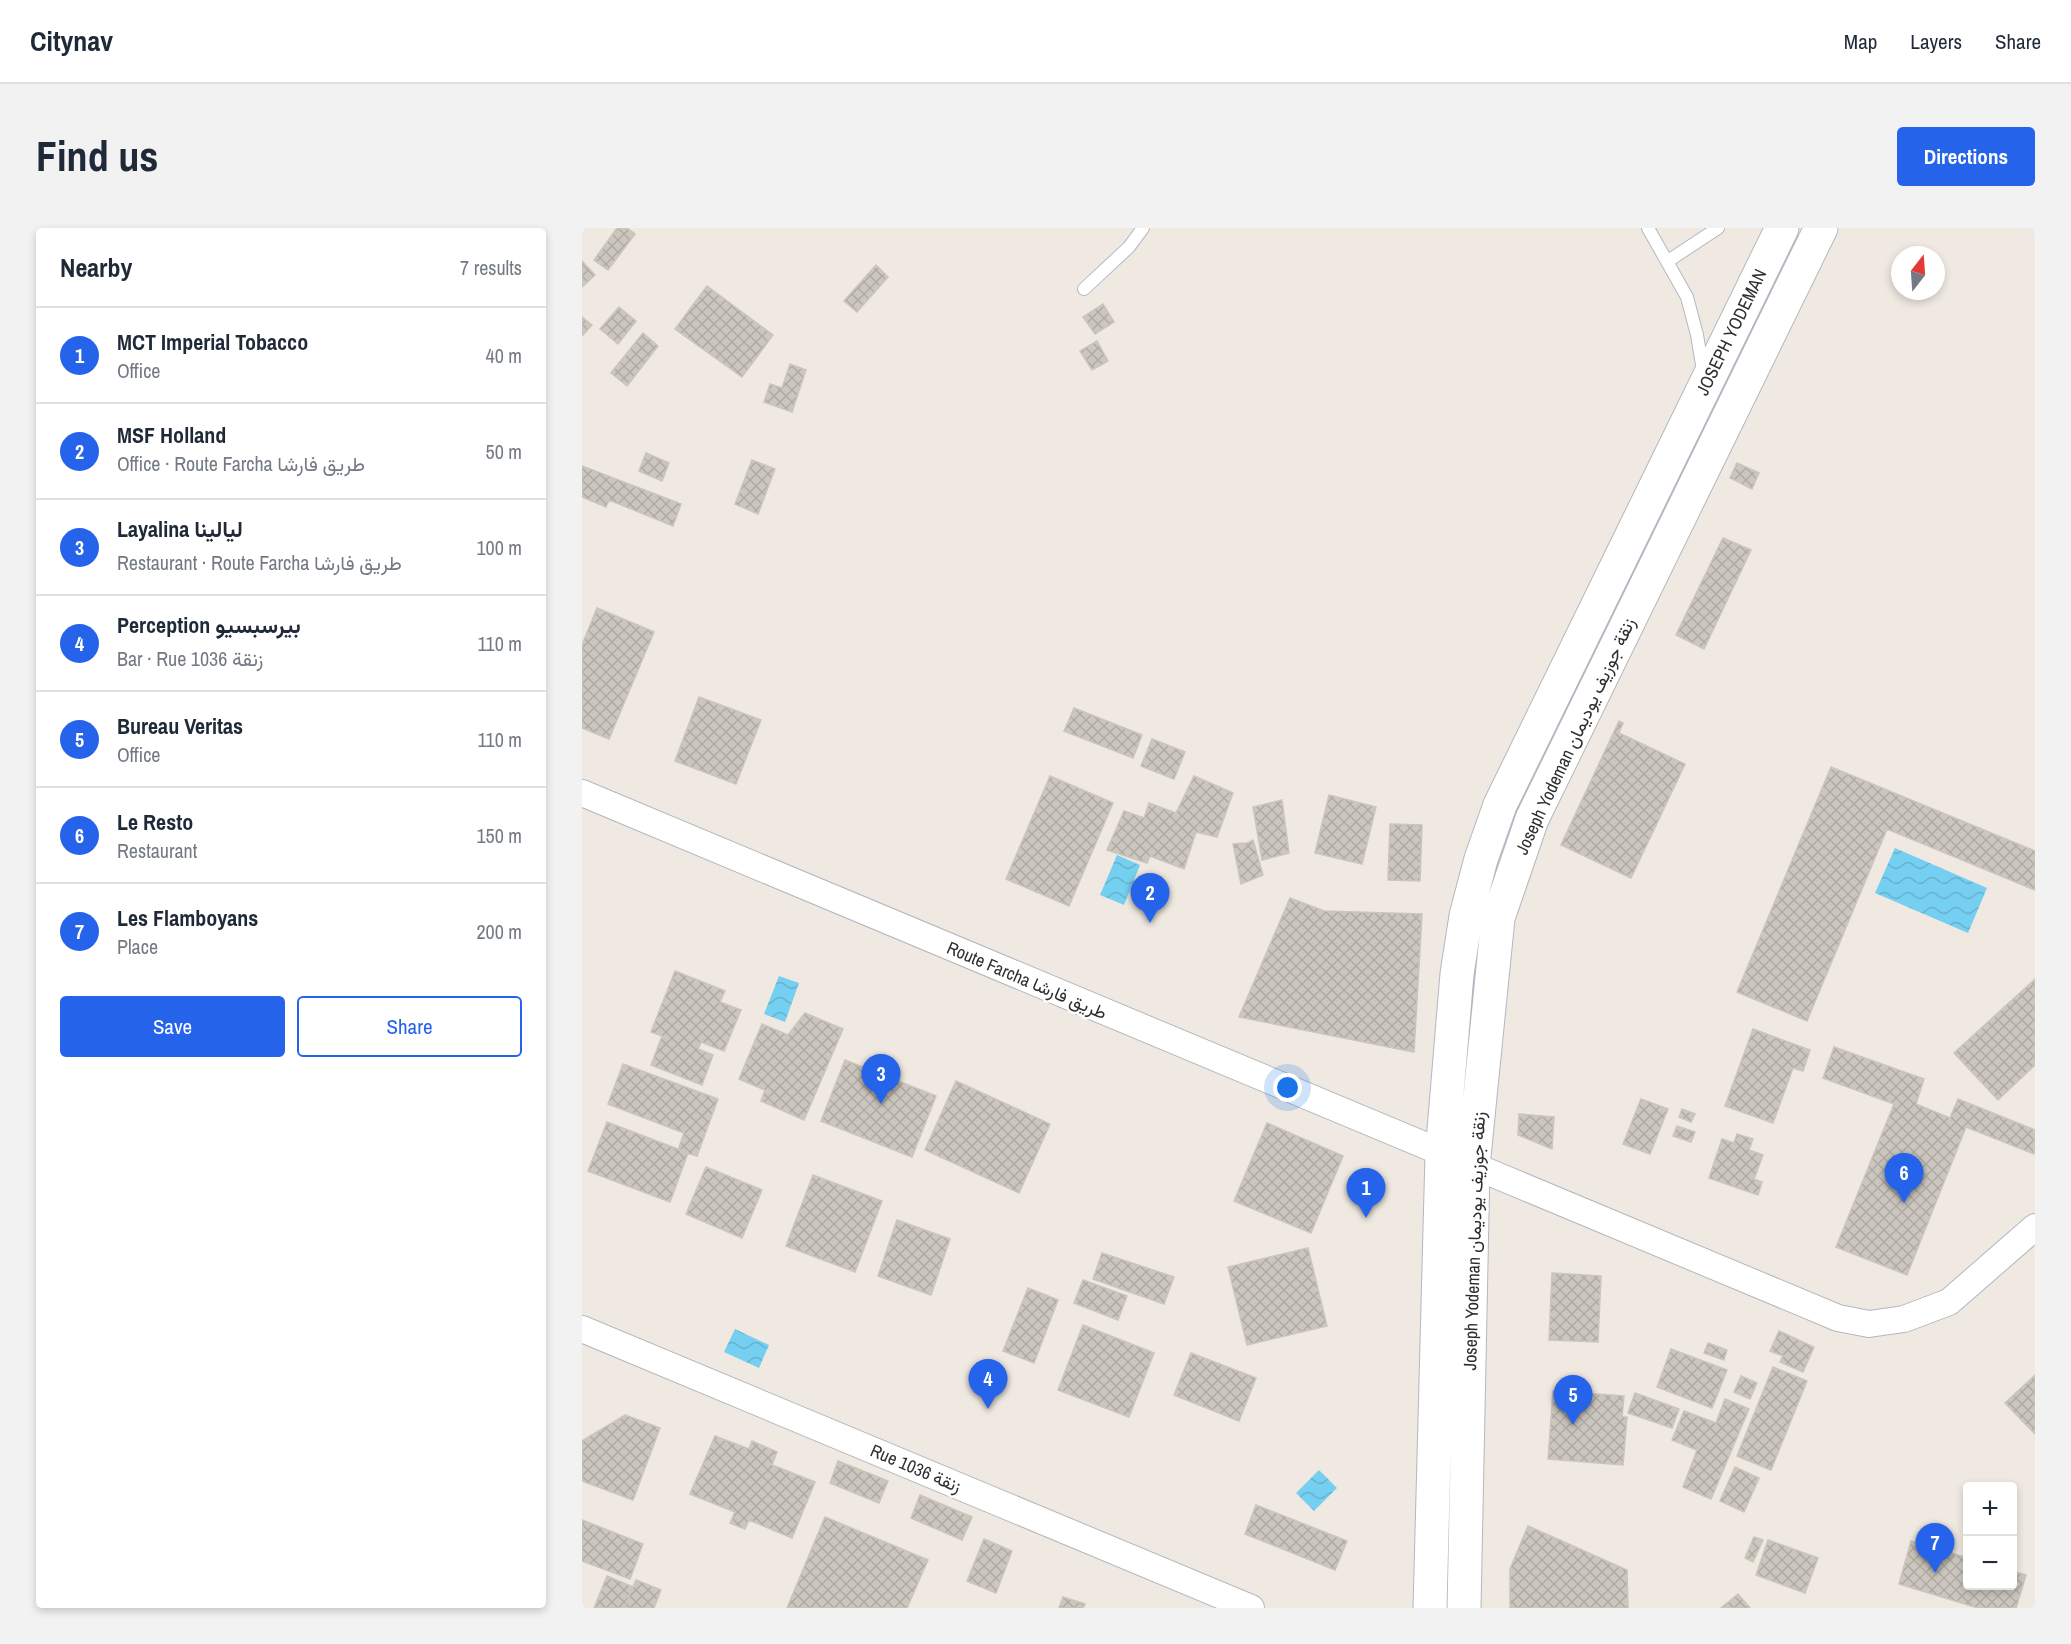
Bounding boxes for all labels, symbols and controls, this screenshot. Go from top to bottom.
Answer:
text: Citynav [30,22,113,60]
text: Map [1844,27,1877,56]
text: Layers [1910,27,1962,56]
text: Share [1995,27,2041,56]
button: Directions [1897,127,2035,186]
text: Find us [36,128,158,184]
north arrow [1891,246,1945,300]
text: Nearby [60,250,132,285]
text: 7 results [460,254,522,281]
street label: JOSEPH YODEMAN [1690,265,1772,399]
text: MCT Imperial Tobacco [117,327,308,357]
text: 1 [75,342,84,369]
text: 40 m [486,342,522,369]
text: Office [117,357,160,384]
text: MSF Holland [117,420,226,450]
text: 2 [75,438,84,465]
text: 50 m [486,438,522,465]
text: Office · Route Farcha طريق فارشا [117,450,365,477]
text: Layalina ليالينا [117,514,243,544]
text: 3 [75,534,84,561]
text: 100 m [476,534,522,561]
text: Restaurant · Route Farcha طريق فارشا [117,549,402,576]
text: Perception بيرسبسيو [117,610,301,640]
street label: Joseph Yodeman زنقة جوزيف يوديمان [1509,613,1641,859]
text: 4 [75,630,84,657]
text: 110 m [478,630,522,657]
text: Bar · Rue 1036 زنقة [117,645,263,672]
text: Bureau Veritas [117,711,243,741]
text: 5 [75,726,84,753]
text: 110 m [478,726,522,753]
text: Office [117,741,160,768]
text: Le Resto [117,807,193,837]
text: 6 [75,822,84,849]
text: 150 m [476,822,522,849]
text: Restaurant [117,837,197,864]
pin: 2 [1130,874,1170,923]
text: Les Flamboyans [117,903,258,933]
text: 7 [75,918,84,945]
text: 200 m [476,918,522,945]
text: Place [117,933,158,960]
street label: Route Farcha طريق فارشا [943,935,1111,1025]
button: Save [60,996,285,1057]
button: Share [297,996,522,1057]
pin: 3 [862,1054,900,1104]
your location [1273,1073,1302,1102]
street label: Joseph Yodeman زنقة جوزيف يوديمان [1457,1111,1491,1371]
pin: 6 [1884,1154,1924,1203]
pin: 1 [1346,1168,1386,1218]
pin: 4 [968,1360,1008,1409]
pin: 5 [1554,1376,1592,1425]
street label: Rue 1036 زنقة [867,1438,965,1498]
map controls [1963,1482,2017,1590]
button: + [1963,1482,2017,1536]
pin: 7 [1916,1524,1954,1573]
button: − [1963,1536,2017,1590]

